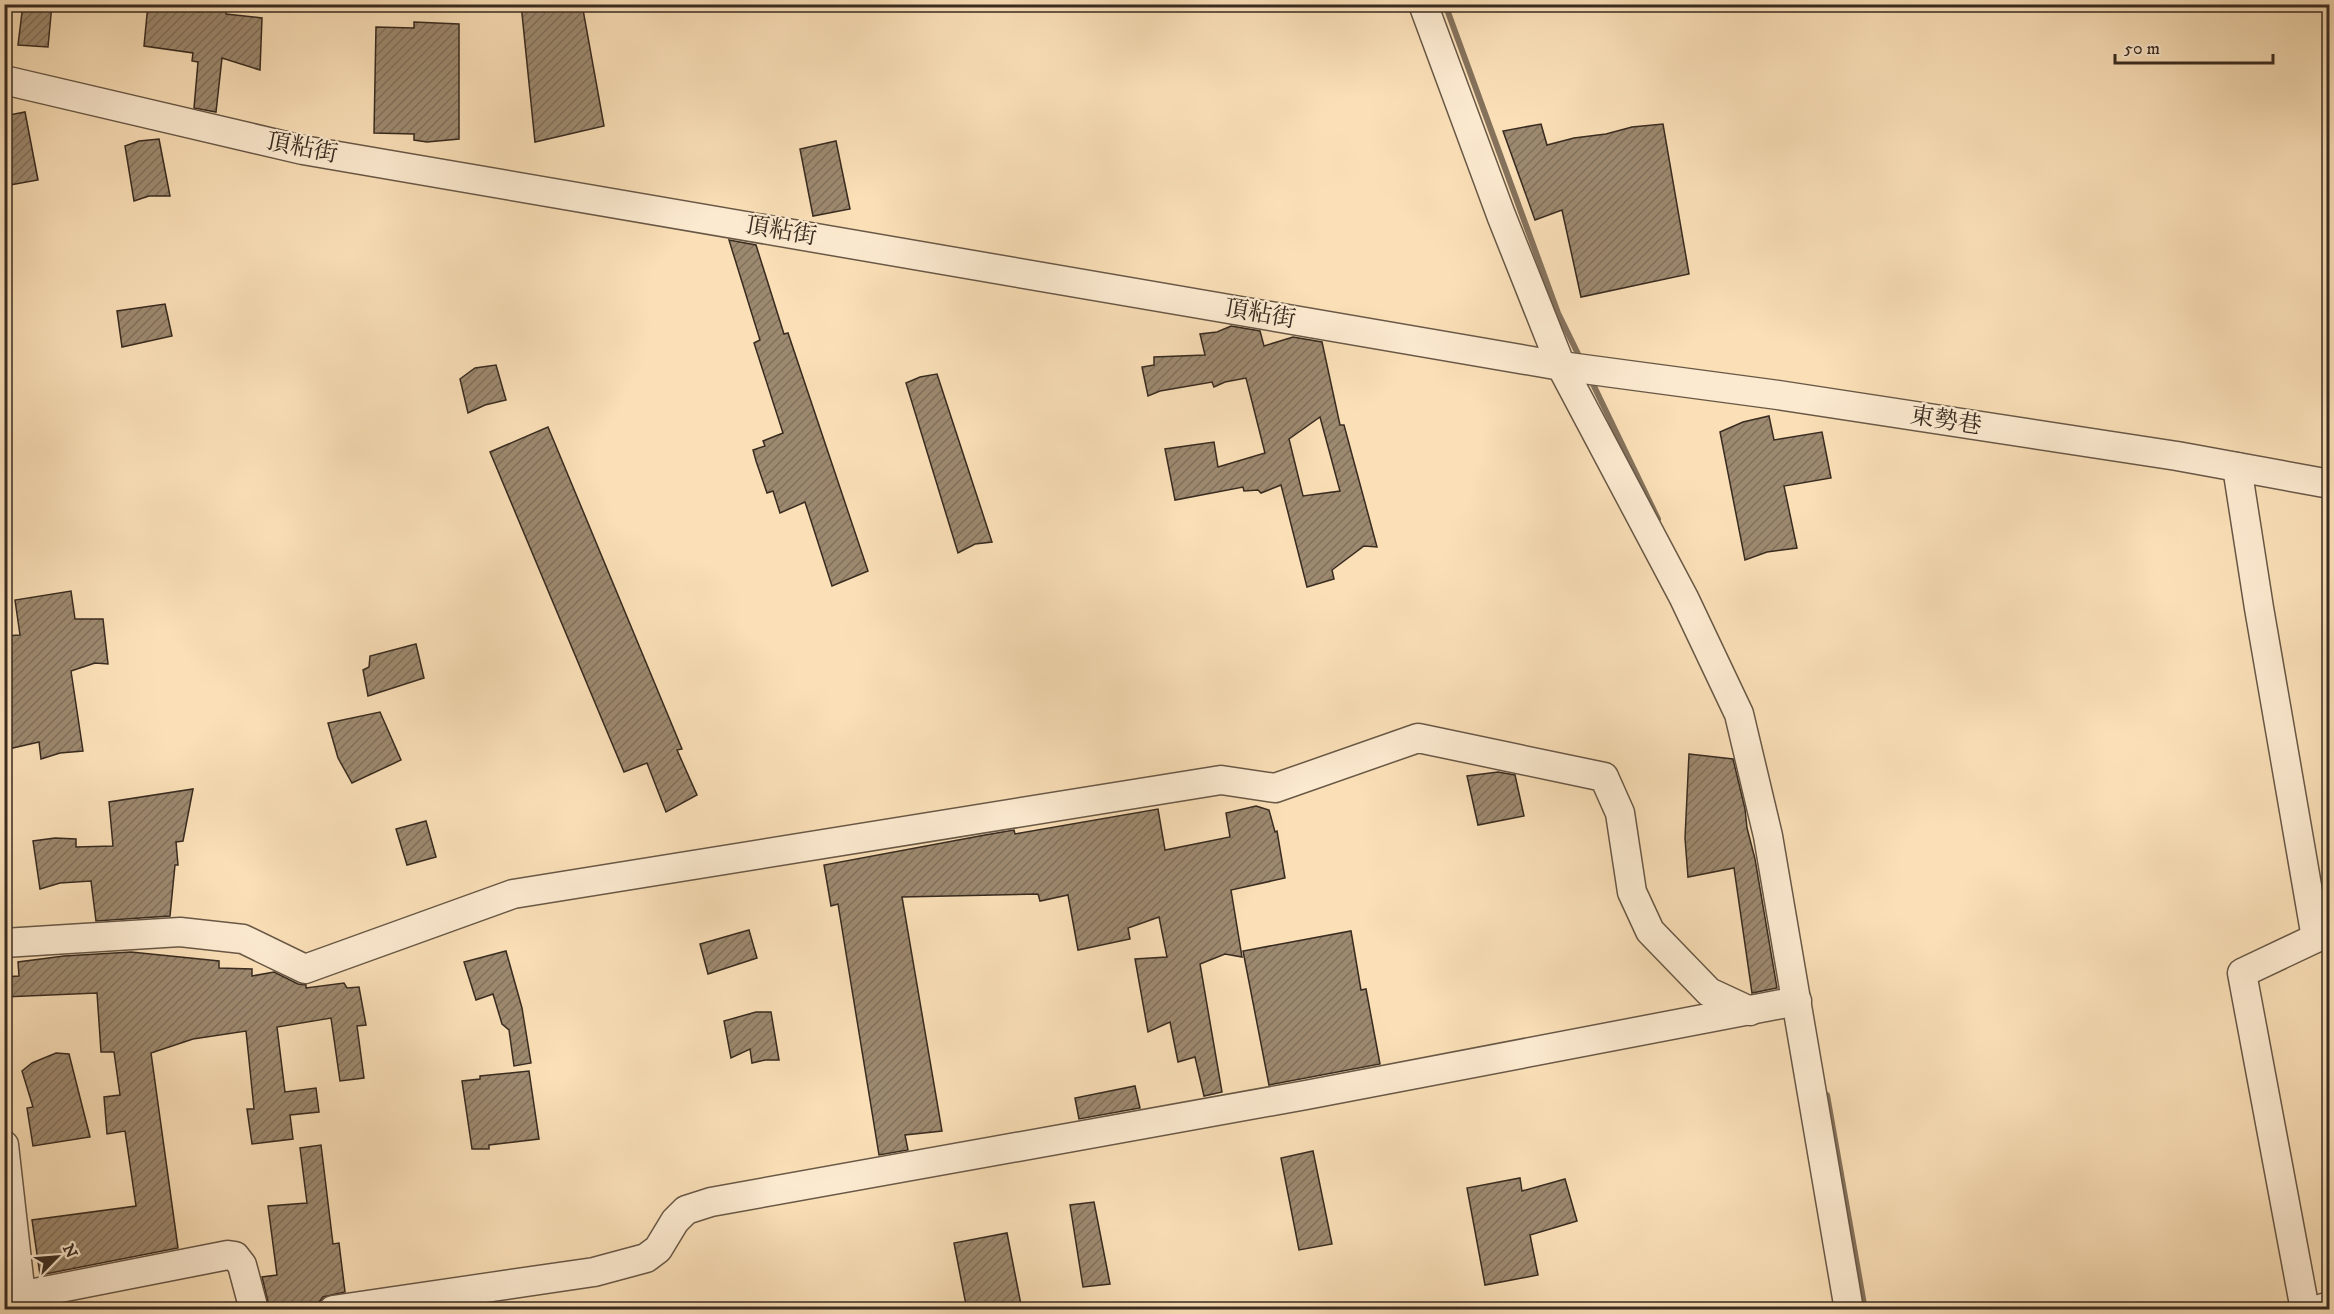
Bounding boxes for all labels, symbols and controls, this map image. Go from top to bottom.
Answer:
scale bar [2115,27,2272,65]
text: 50 m [2124,38,2160,60]
street label: 頂粘街 [264,126,340,170]
street label: 頂粘街 [743,210,819,252]
street label: 頂粘街 [1222,293,1298,335]
street label: 東勢巷 [1908,401,1984,441]
north arrow [27,1227,87,1287]
text: N [58,1241,82,1261]

